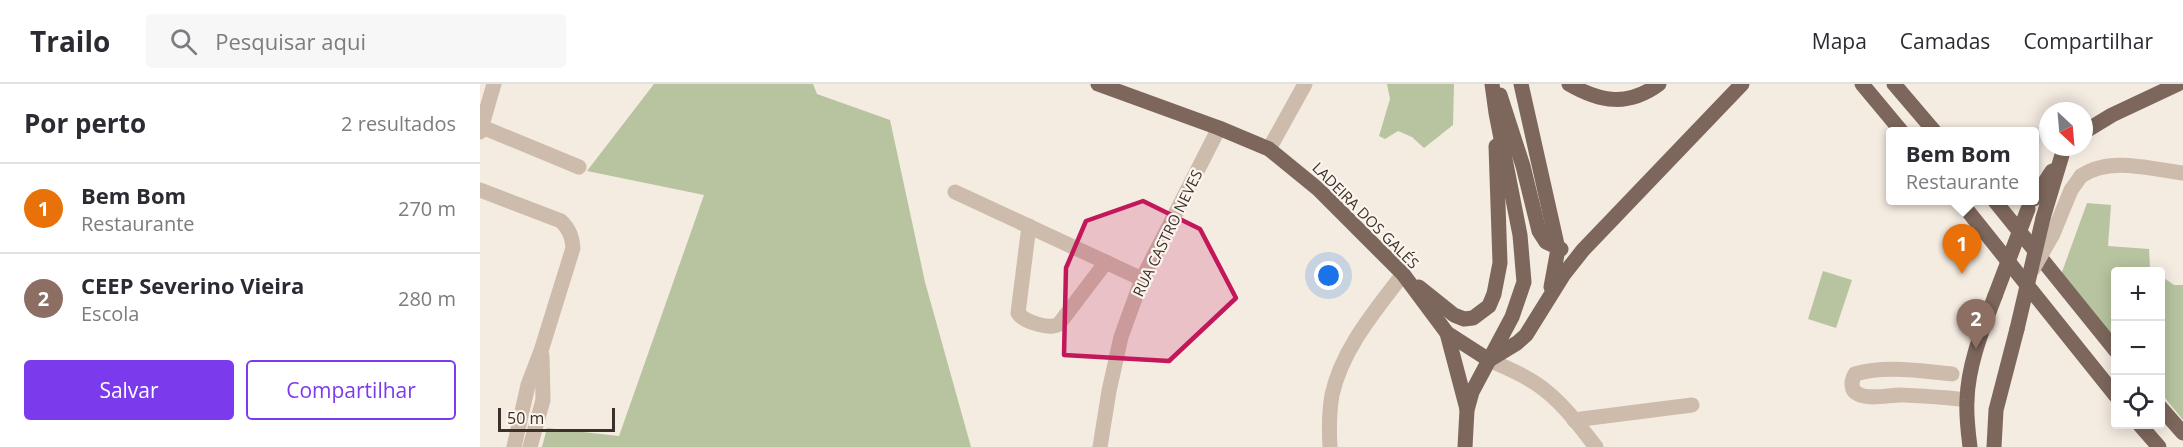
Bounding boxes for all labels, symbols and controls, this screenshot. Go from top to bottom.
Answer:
search box [146,14,566,68]
text: Trailo [30,22,110,60]
icon: search [167,25,200,58]
text: Pesquisar aqui [215,26,366,56]
text: Mapa [1812,27,1867,55]
text: Camadas [1900,27,1990,55]
text: Compartilhar [2023,27,2153,55]
north arrow [2039,102,2093,156]
text: Por perto [24,105,146,141]
text: 2 resultados [341,110,456,137]
popup [1886,127,2039,205]
text: Bem Bom [1906,138,2011,168]
street label: LADEIRA DOS GALÉS [1308,157,1424,273]
street label: RUA CASTRO NEVES [1128,166,1206,300]
text: Restaurante [1906,168,2019,195]
text: Bem Bom [81,180,186,210]
text: 1 [38,195,49,222]
text: 270 m [398,195,456,222]
text: Restaurante [81,210,195,237]
pin: 1 [1942,224,1982,274]
your location [1314,261,1343,290]
map controls [2111,267,2165,429]
button: + [2111,267,2165,321]
text: CEEP Severino Vieira [81,270,304,300]
text: 2 [38,285,49,312]
text: 280 m [398,285,456,312]
text: Escola [81,300,139,327]
pin: 2 [1956,300,1996,349]
button: − [2111,321,2165,375]
button: Salvar [24,360,234,420]
button: Compartilhar [246,360,456,420]
button: locate [2111,375,2165,429]
scale bar [498,405,615,432]
text: 50 m [507,407,544,429]

